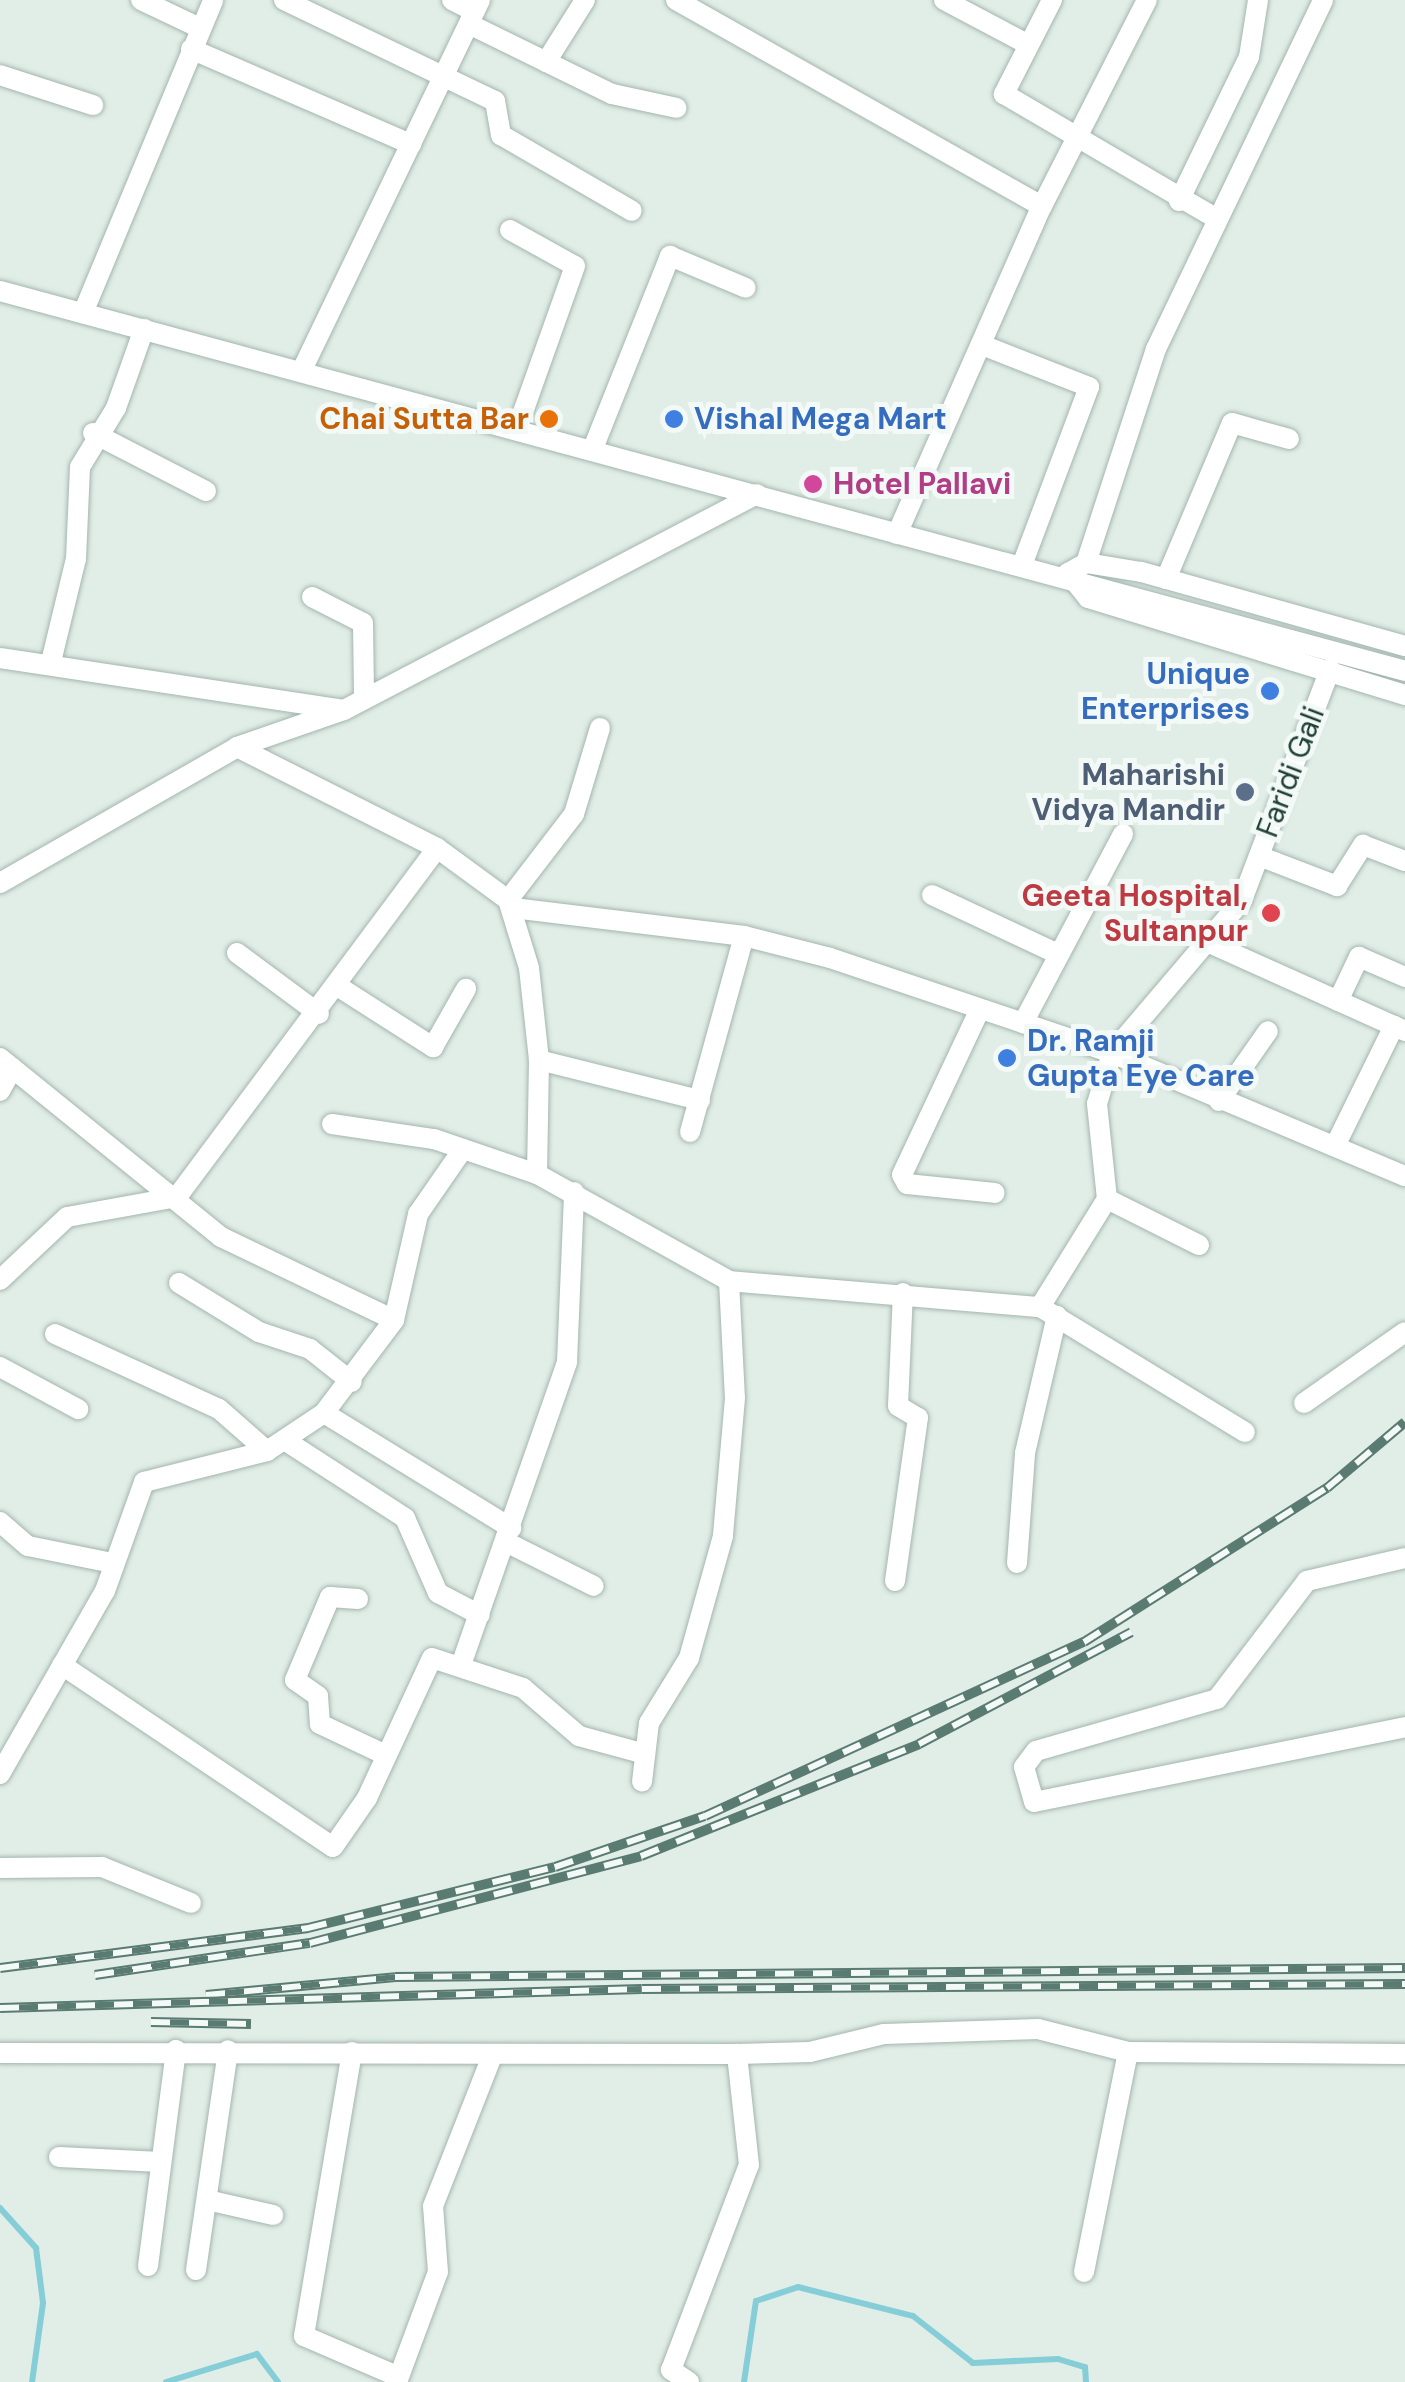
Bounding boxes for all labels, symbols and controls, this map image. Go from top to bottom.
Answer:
place label: Chai Sutta Bar [319,401,529,437]
place label: Vishal Mega Mart [694,401,947,437]
marker: Chai Sutta Bar [538,408,560,430]
marker: Vishal Mega Mart [663,408,685,430]
place label: Hotel Pallavi [833,466,1011,502]
marker: Hotel Pallavi [802,473,824,495]
place label: Unique Enterprises [1081,656,1250,726]
marker: Unique Enterprises [1259,680,1281,702]
street label: Faridi Gali [1250,702,1332,842]
place label: Maharishi Vidya Mandir [1032,757,1225,828]
marker: Maharishi Vidya Mandir [1234,781,1256,803]
place label: Geeta Hospital, Sultanpur [1022,878,1248,948]
marker: Geeta Hospital, Sultanpur [1258,900,1284,926]
place label: Dr. Ramji Gupta Eye Care [1027,1023,1255,1094]
marker: Dr. Ramji Gupta Eye Care [996,1047,1018,1069]

